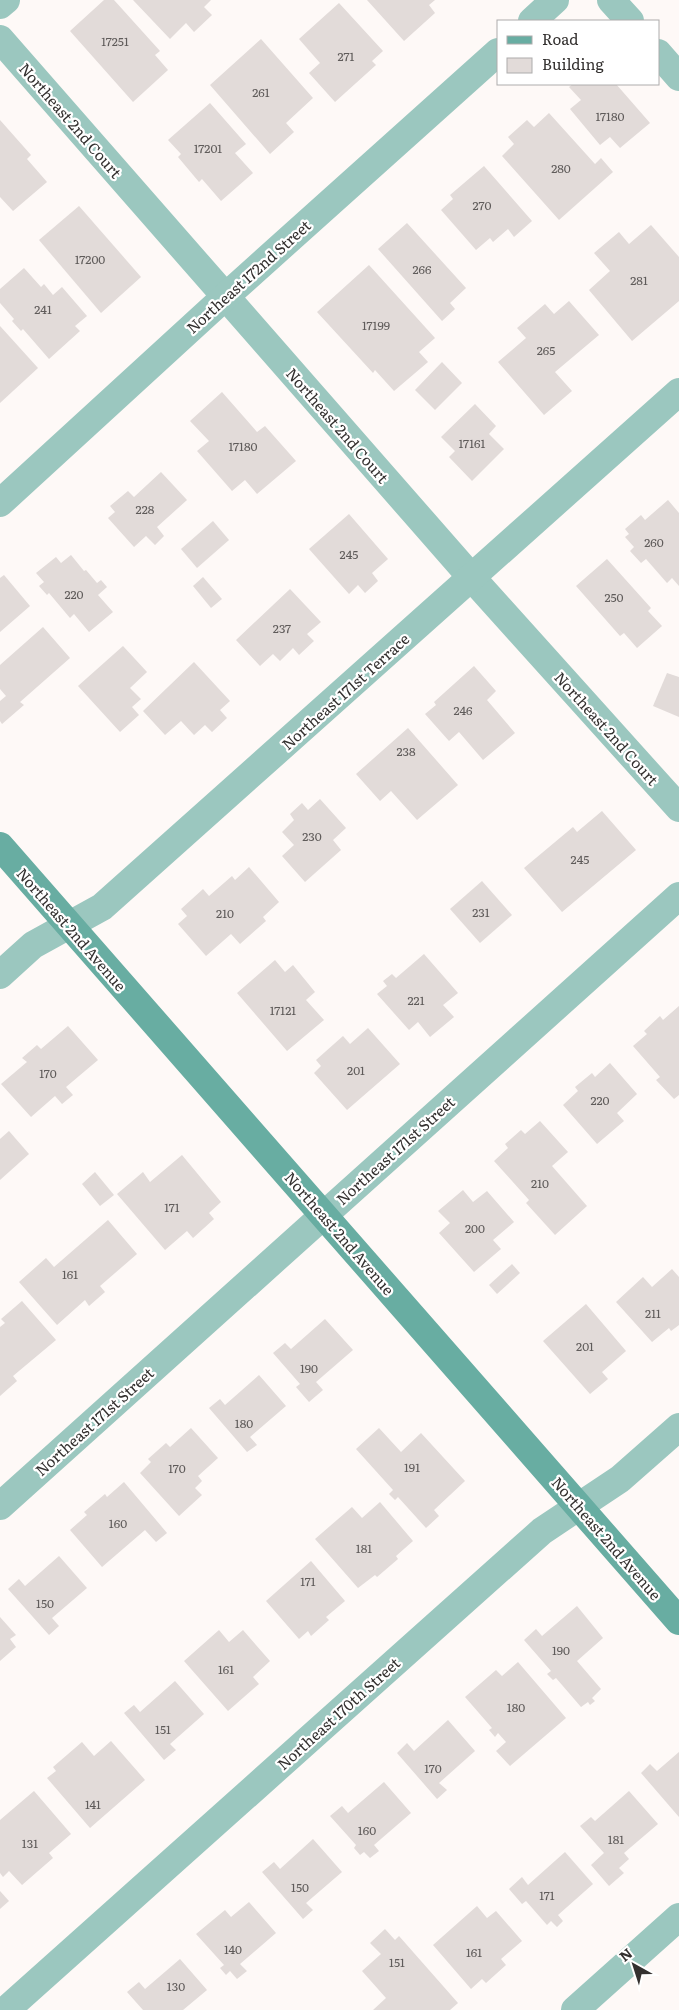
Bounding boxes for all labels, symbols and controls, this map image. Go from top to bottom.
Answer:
legend [497,20,659,85]
text: Road [542,27,578,50]
house number: 17251 [101,32,129,50]
house number: 271 [338,47,355,65]
text: Building [542,52,604,75]
street label: Northeast 2nd Court [14,57,128,183]
house number: 261 [252,83,270,101]
house number: 17180 [595,107,625,125]
house number: 17201 [194,139,222,157]
house number: 280 [551,159,571,177]
house number: 270 [473,196,492,214]
street label: Northeast 172nd Street [181,214,315,338]
house number: 17200 [75,250,105,268]
house number: 266 [413,260,432,278]
house number: 281 [630,271,648,289]
house number: 241 [34,300,52,318]
house number: 17199 [362,316,390,334]
house number: 265 [537,341,555,359]
street label: Northeast 2nd Court [281,362,395,488]
house number: 17161 [459,434,486,452]
house number: 17180 [228,437,258,455]
house number: 228 [136,500,155,518]
house number: 260 [644,533,664,551]
house number: 245 [340,545,358,563]
house number: 220 [64,585,84,603]
house number: 250 [604,588,624,606]
house number: 237 [273,619,291,637]
street label: Northeast 171st Terrace [276,627,414,755]
street label: Northeast 2nd Court [550,666,664,790]
house number: 246 [453,701,473,719]
house number: 238 [396,742,416,760]
house number: 230 [302,827,322,845]
house number: 245 [571,850,589,868]
street label: Northeast 2nd Avenue [12,862,132,996]
house number: 231 [472,903,490,921]
house number: 210 [216,904,234,922]
house number: 221 [407,991,425,1009]
house number: 17121 [270,1001,296,1019]
house number: 201 [347,1061,365,1079]
house number: 170 [39,1064,57,1082]
street label: Northeast 171st Street [331,1090,459,1210]
house number: 220 [590,1091,610,1109]
street label: Northeast 2nd Avenue [280,1166,400,1300]
house number: 210 [531,1174,549,1192]
house number: 171 [164,1198,180,1216]
house number: 200 [465,1219,485,1237]
house number: 161 [62,1265,78,1283]
house number: 211 [645,1304,661,1322]
house number: 201 [576,1337,594,1355]
house number: 190 [300,1359,318,1377]
street label: Northeast 171st Street [30,1361,158,1481]
house number: 180 [235,1414,253,1432]
house number: 191 [404,1458,420,1476]
house number: 170 [168,1459,186,1477]
street label: Northeast 2nd Avenue [547,1471,667,1605]
house number: 160 [109,1514,127,1532]
house number: 181 [356,1539,372,1557]
house number: 171 [300,1572,316,1590]
house number: 150 [36,1594,54,1612]
house number: 190 [552,1641,570,1659]
street label: Northeast 170th Street [271,1651,405,1775]
house number: 161 [218,1660,234,1678]
house number: 180 [507,1698,525,1716]
house number: 151 [155,1720,171,1738]
house number: 170 [424,1759,442,1777]
house number: 141 [85,1795,101,1813]
house number: 160 [358,1821,376,1839]
house number: 181 [608,1830,624,1848]
house number: 131 [22,1834,38,1852]
house number: 150 [291,1878,309,1896]
house number: 171 [539,1886,555,1904]
house number: 140 [224,1940,242,1958]
north arrow [609,1940,659,1990]
text: N [614,1942,636,1966]
house number: 161 [466,1943,482,1961]
house number: 151 [389,1953,405,1971]
house number: 130 [167,1977,185,1995]

